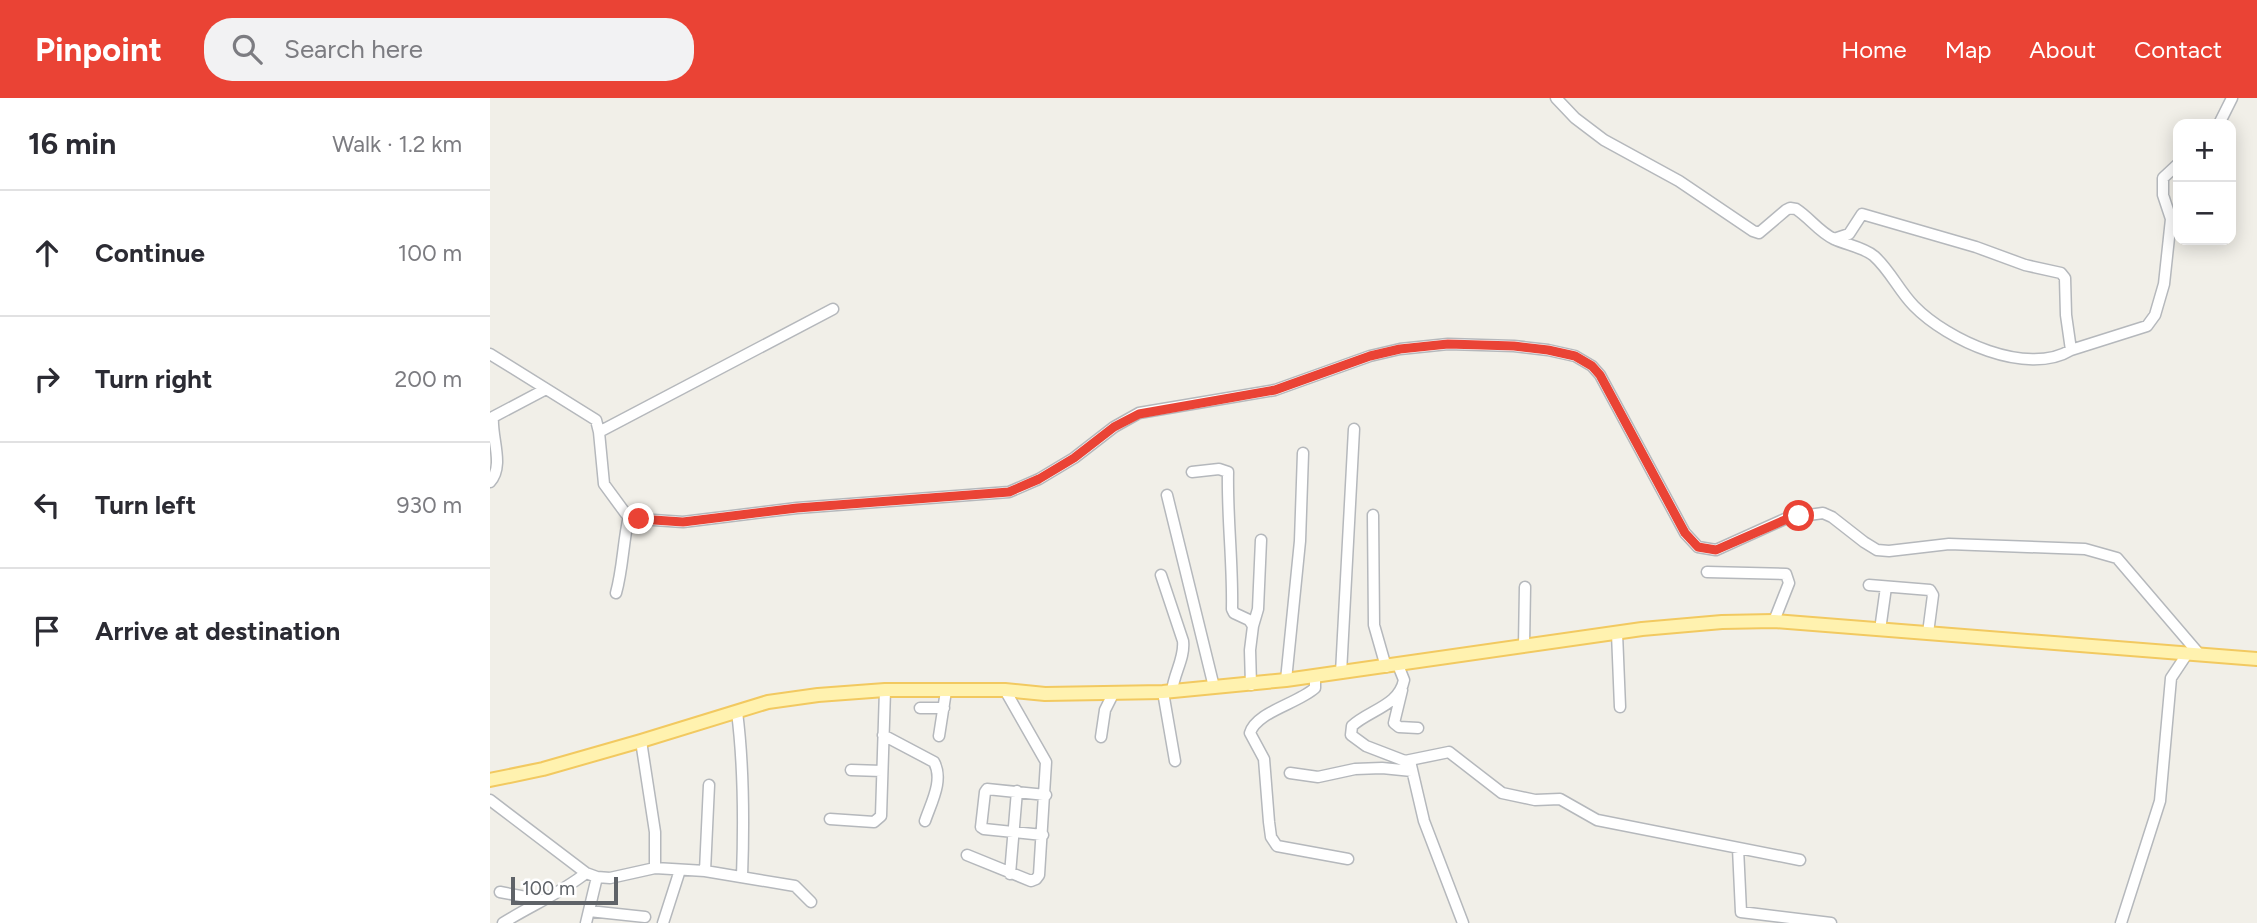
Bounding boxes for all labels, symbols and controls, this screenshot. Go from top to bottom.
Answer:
search box [204,18,694,81]
text: Pinpoint [35,30,162,69]
icon: search [228,30,266,68]
text: Search here [284,33,423,65]
text: Home [1841,35,1907,64]
text: Map [1945,35,1991,64]
text: About [2029,35,2096,64]
text: Contact [2134,35,2222,64]
map controls [2173,119,2236,245]
button: + [2173,119,2236,182]
text: 16 min [28,125,116,162]
text: Walk · 1.2 km [332,130,462,158]
button: − [2173,182,2236,245]
icon: ahead [28,234,66,272]
text: Continue [95,237,205,269]
text: 100 m [398,239,462,267]
icon: right [28,360,66,398]
text: Turn right [95,363,212,395]
text: 200 m [394,365,462,393]
icon: left [28,486,66,524]
text: Turn left [95,489,196,521]
text: 930 m [396,491,462,519]
route start [1783,500,1814,531]
route end [623,503,654,534]
icon: arrive [28,612,66,650]
text: Arrive at destination [95,615,340,647]
scale bar [511,874,618,906]
text: 100 m [522,877,575,900]

